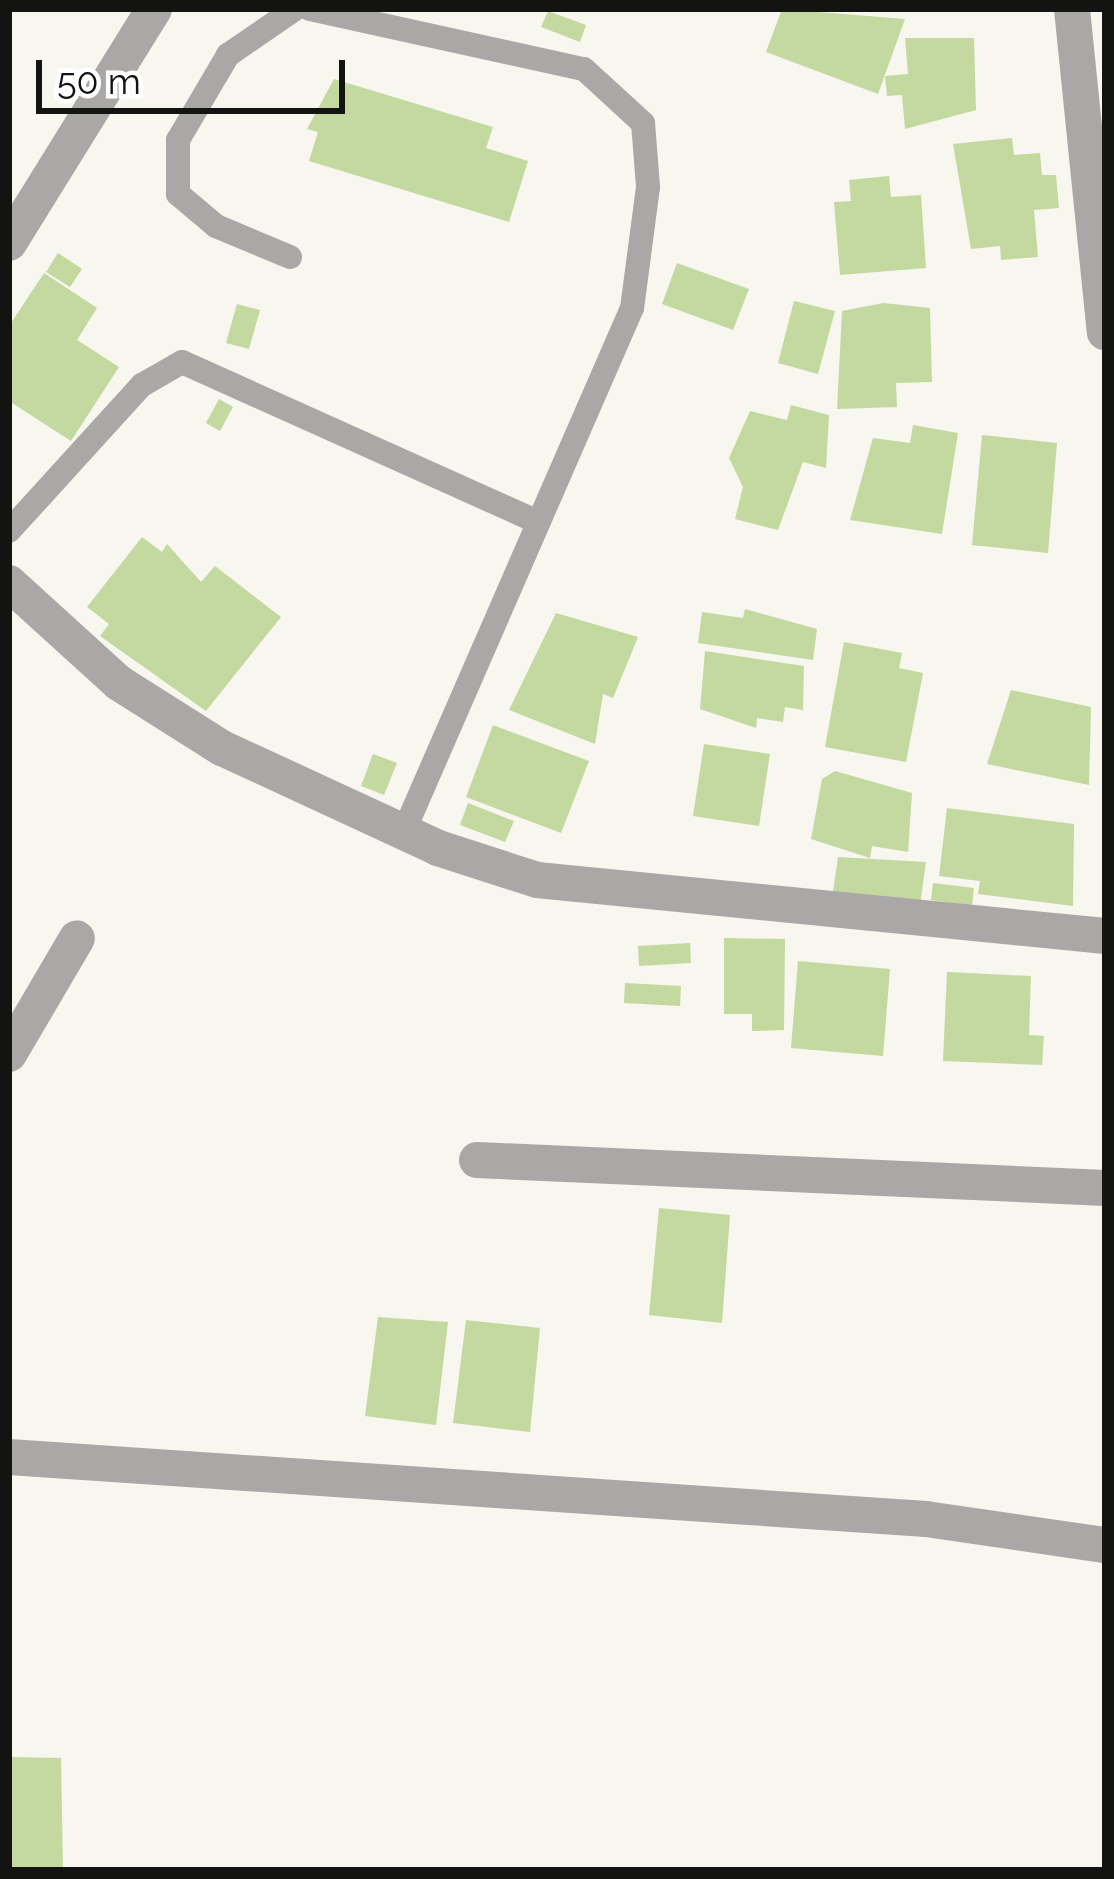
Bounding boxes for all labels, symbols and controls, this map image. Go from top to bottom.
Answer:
scale bar [42,36,351,110]
text: 50 m [57,60,141,102]

